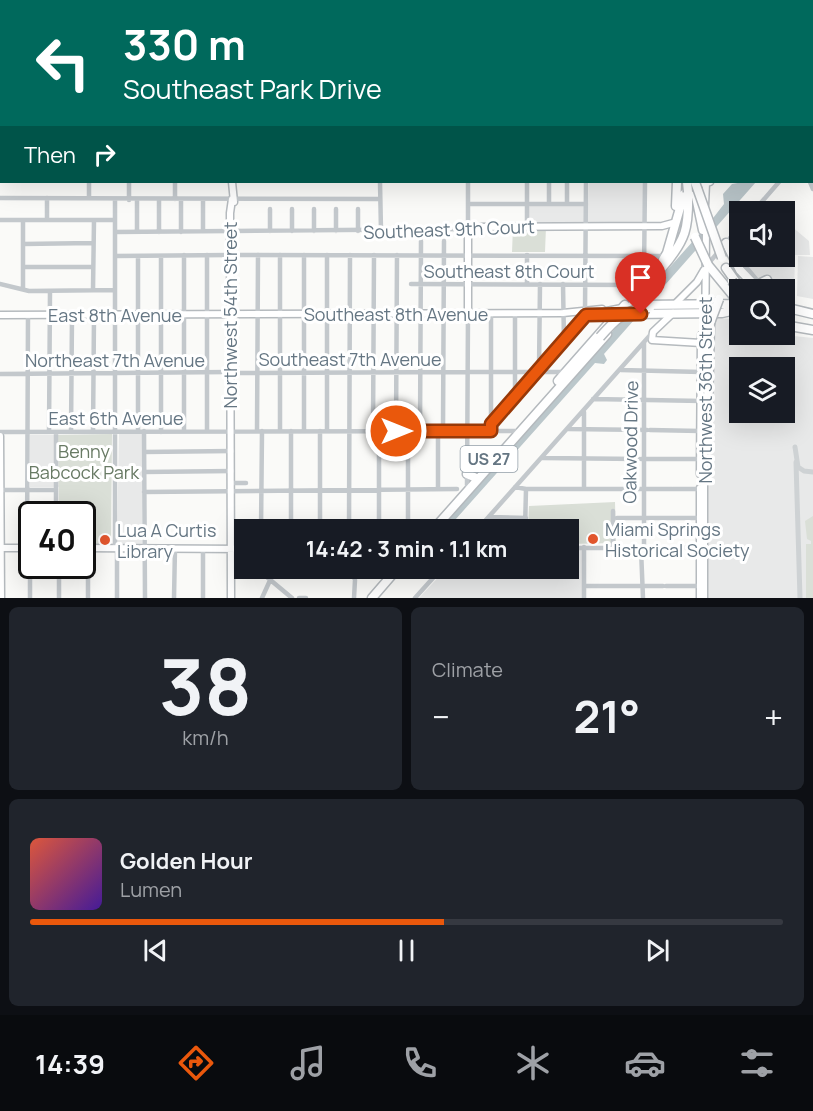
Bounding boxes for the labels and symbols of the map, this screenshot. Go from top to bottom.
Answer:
street label: Southeast 9th Court [363,214,535,244]
street label: Northwest 54th Street [218,222,242,408]
pin [615,252,666,314]
street label: Southeast 8th Court [424,259,594,283]
street label: Northwest 36th Street [693,296,717,484]
street label: Southeast 8th Avenue [304,302,488,326]
street label: East 8th Avenue [48,303,182,327]
street label: Southeast 7th Avenue [258,347,442,371]
street label: Northeast 7th Avenue [25,348,205,372]
street label: Oakwood Drive [617,380,643,504]
position arrow [364,399,428,463]
street label: East 6th Avenue [49,406,183,430]
park label: Benny Babcock Park [29,439,140,484]
road number: US 27 [460,446,518,472]
speed limit sign: 40 [18,501,96,579]
place label: Miami Springs Historical Society [605,517,750,562]
place label: Lua A Curtis Library [117,518,216,563]
marker: Miami Springs Historical Society [586,532,600,546]
marker: Lua A Curtis Library [98,533,112,547]

